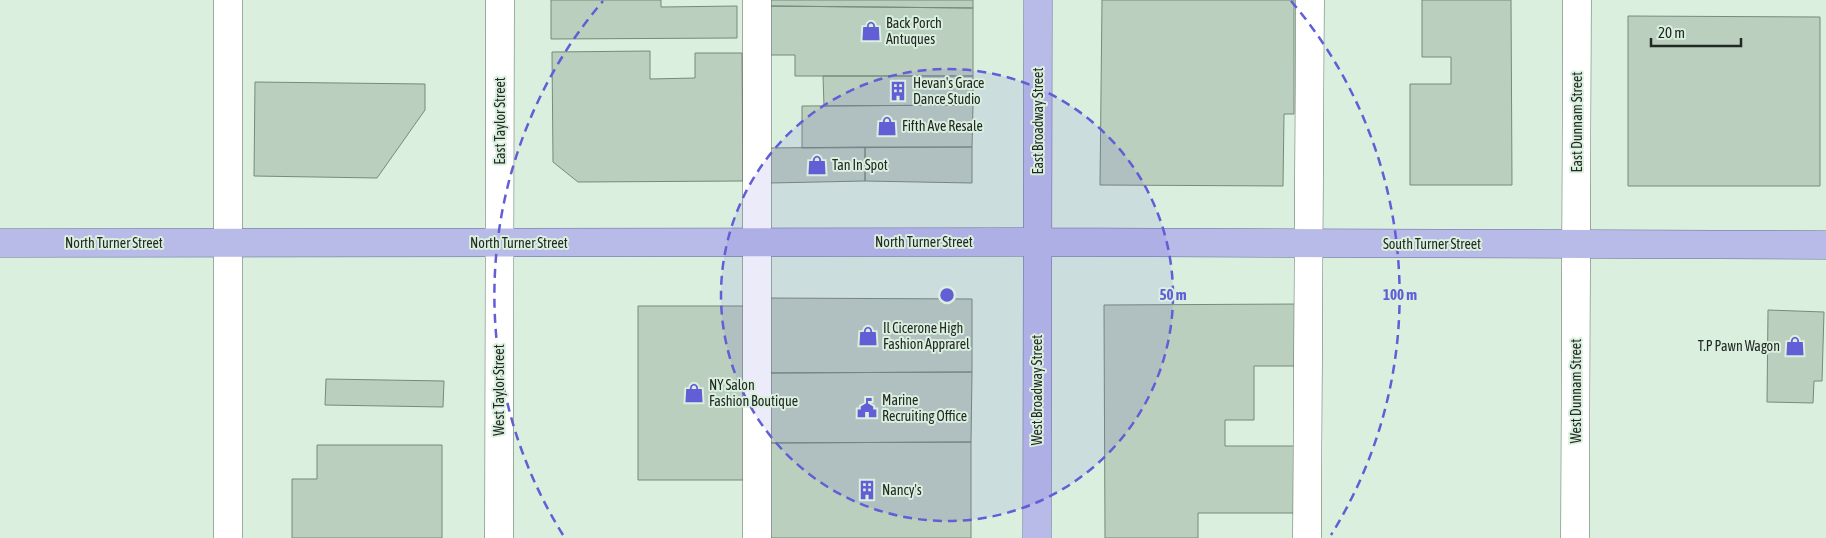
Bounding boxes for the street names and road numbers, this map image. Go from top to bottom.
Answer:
street label: East Broadway Street [1030,68,1046,175]
street label: East Dunnam Street [1569,72,1585,172]
street label: East Taylor Street [492,77,508,165]
street label: North Turner Street [875,234,973,250]
street label: North Turner Street [65,235,163,251]
street label: North Turner Street [470,235,568,251]
street label: South Turner Street [1383,236,1481,252]
street label: West Broadway Street [1029,335,1045,445]
street label: West Dunnam Street [1568,339,1584,443]
street label: West Taylor Street [491,344,507,436]

